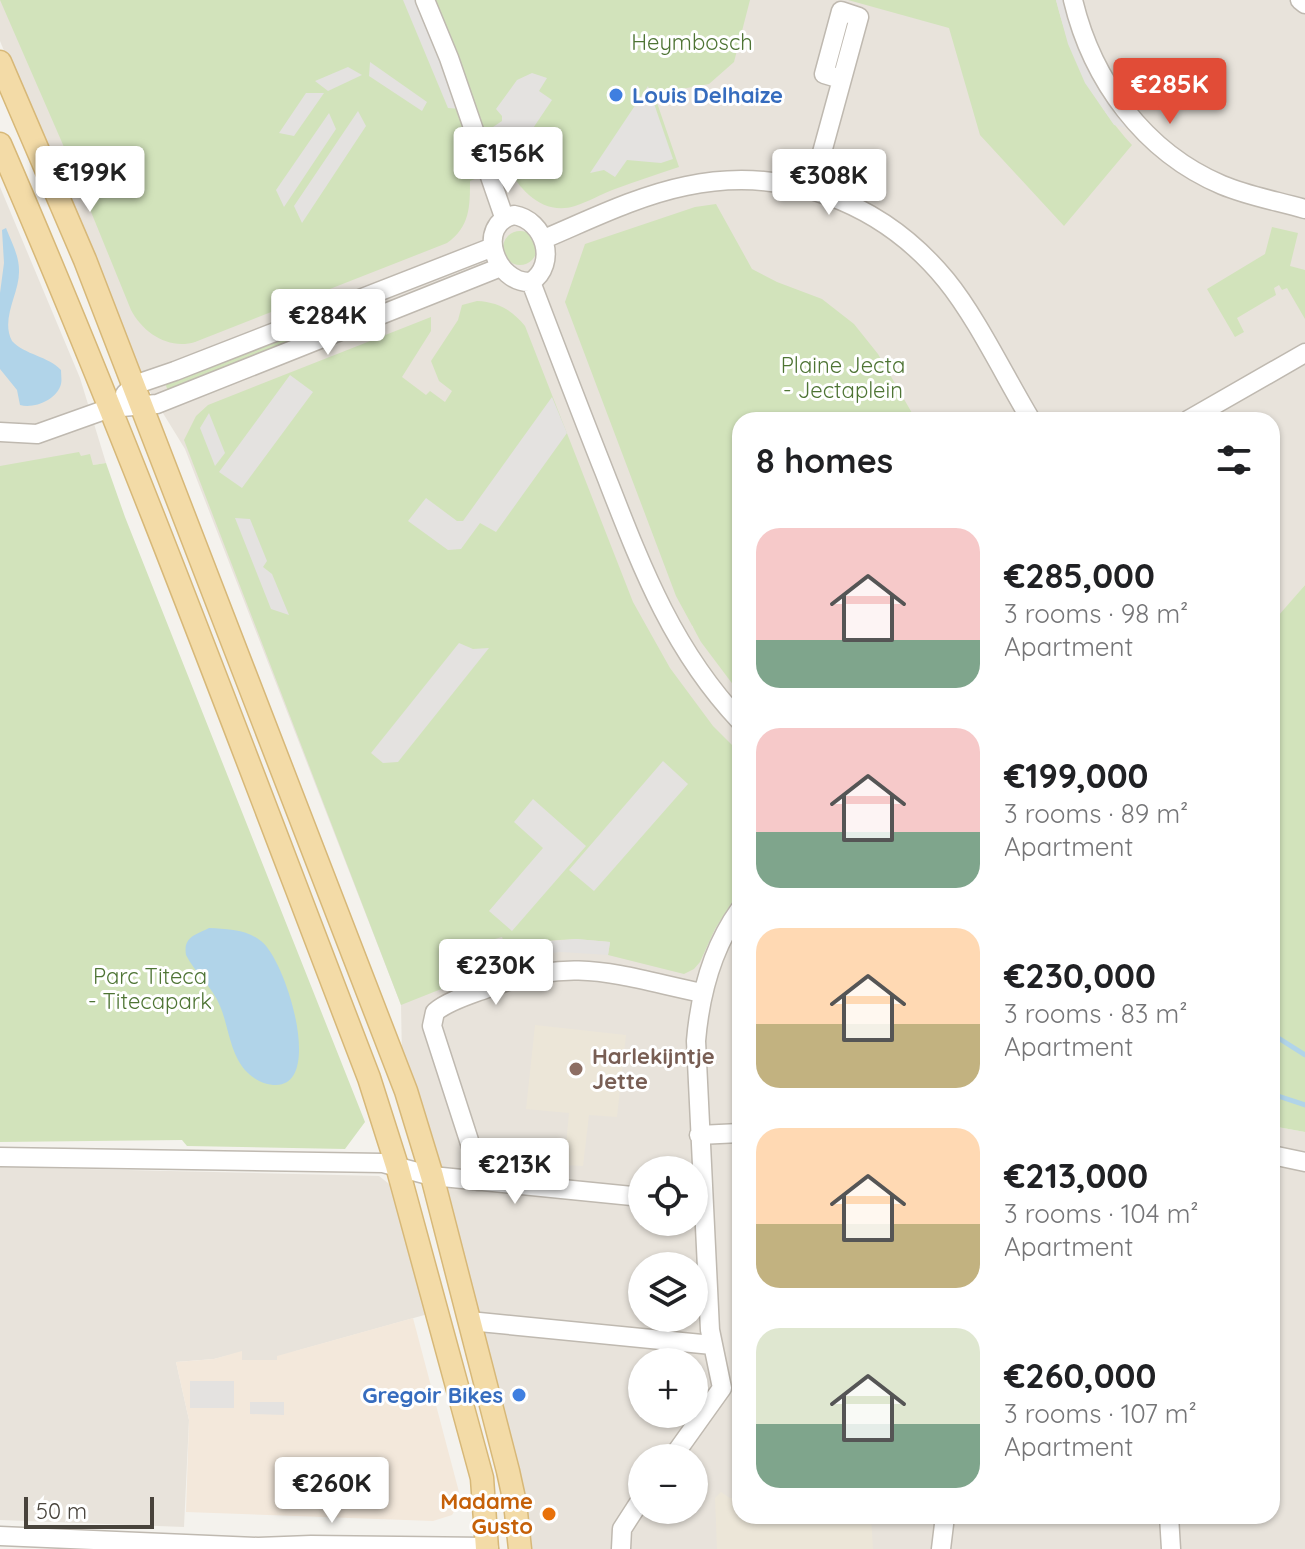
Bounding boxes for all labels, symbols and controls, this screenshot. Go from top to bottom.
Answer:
park label: Heymbosch [631,28,753,56]
pin: €285K [1114,58,1226,126]
text: €285K [1131,67,1209,100]
place label: Louis Delhaize [632,81,783,109]
marker: Louis Delhaize [607,86,625,104]
pin: €156K [452,127,564,195]
text: €156K [472,136,544,169]
pin: €199K [34,146,146,214]
pin: €308K [773,149,885,217]
text: €199K [54,155,126,188]
text: €308K [790,158,868,191]
pin: €284K [272,289,384,357]
text: €284K [289,298,367,331]
park label: Plaine Jecta - Jectaplein [781,351,905,404]
icon: filters [1212,438,1256,482]
text: 8 homes [756,439,893,482]
text: €285,000 [1004,554,1155,597]
icon: home [820,560,916,656]
text: 3 rooms · 98 m² [1004,597,1188,630]
text: Apartment [1004,630,1133,663]
text: €199,000 [1004,754,1148,797]
icon: home [820,760,916,856]
text: 3 rooms · 89 m² [1004,797,1188,830]
text: Apartment [1004,830,1133,863]
pin: €230K [440,939,552,1007]
text: €230K [457,948,535,981]
text: €230,000 [1004,954,1156,997]
icon: home [820,960,916,1056]
park label: Parc Titeca - Titecapark [88,962,212,1015]
text: 3 rooms · 83 m² [1004,997,1187,1030]
text: Apartment [1004,1030,1133,1063]
place label: Harlekijntje Jette [592,1042,715,1095]
marker: Harlekijntje Jette [567,1060,585,1078]
pin: €213K [459,1138,571,1206]
text: €213K [479,1147,551,1180]
text: €213,000 [1004,1154,1148,1197]
map controls [628,1156,708,1524]
button: locate [628,1156,708,1236]
icon: home [820,1160,916,1256]
text: 3 rooms · 104 m² [1004,1197,1199,1230]
text: Apartment [1004,1230,1133,1263]
button: layers [628,1252,708,1332]
button: + [628,1348,708,1428]
text: €260,000 [1004,1354,1156,1397]
icon: home [820,1360,916,1456]
place label: Gregoir Bikes [362,1381,503,1409]
marker: Gregoir Bikes [510,1386,528,1404]
text: 3 rooms · 107 m² [1004,1397,1197,1430]
text: Apartment [1004,1430,1133,1463]
button: − [628,1444,708,1524]
pin: €260K [276,1457,388,1525]
text: €260K [293,1466,371,1499]
place label: Madame Gusto [440,1487,533,1540]
scale bar [24,1493,154,1529]
text: 50 m [36,1497,87,1525]
marker: Madame Gusto [540,1505,558,1523]

